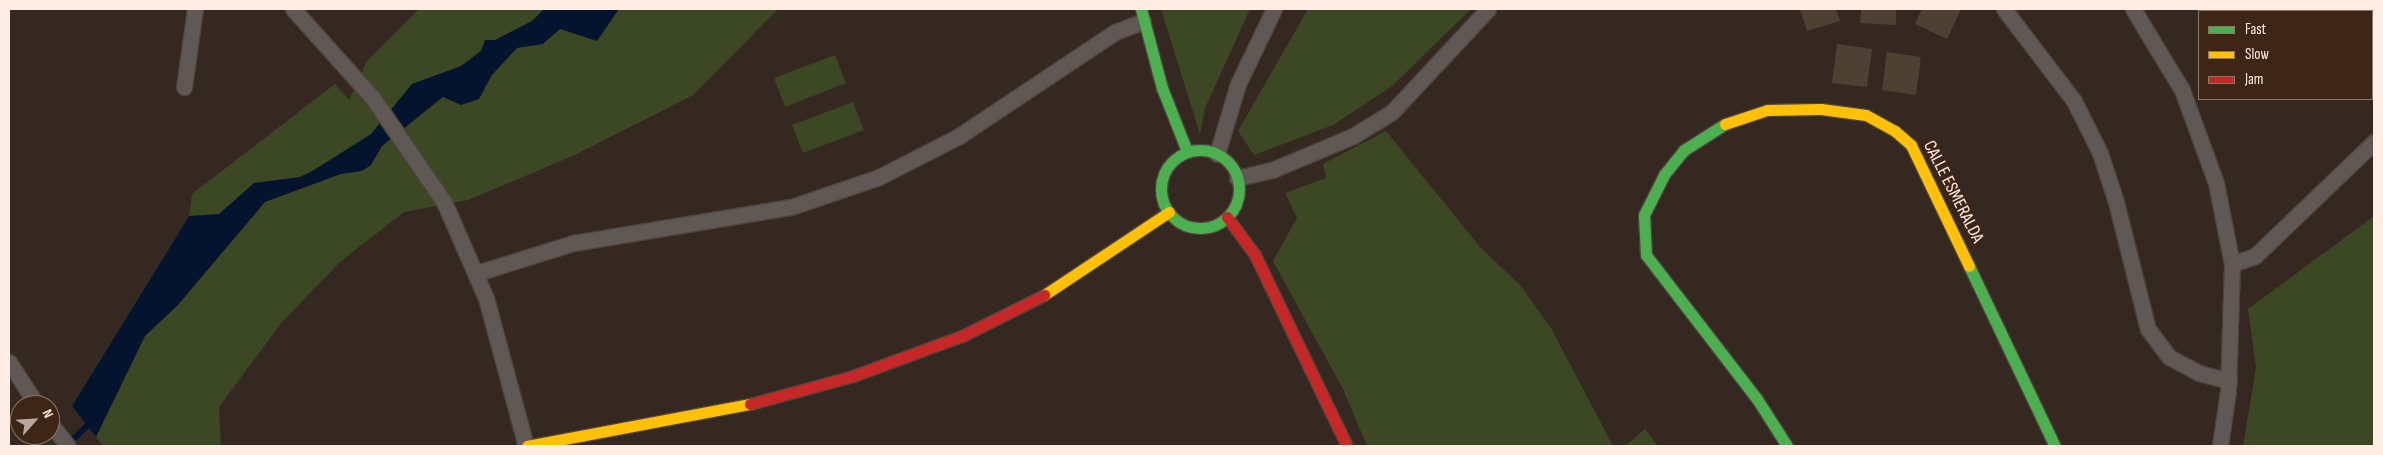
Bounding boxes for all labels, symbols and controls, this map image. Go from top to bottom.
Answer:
legend [2198,10,2373,100]
text: Fast [2245,20,2266,39]
text: Slow [2245,45,2269,64]
text: Jam [2245,70,2263,89]
street label: CALLE ESMERALDA [1918,137,1988,247]
north arrow [10,395,60,445]
text: N [39,407,57,421]

